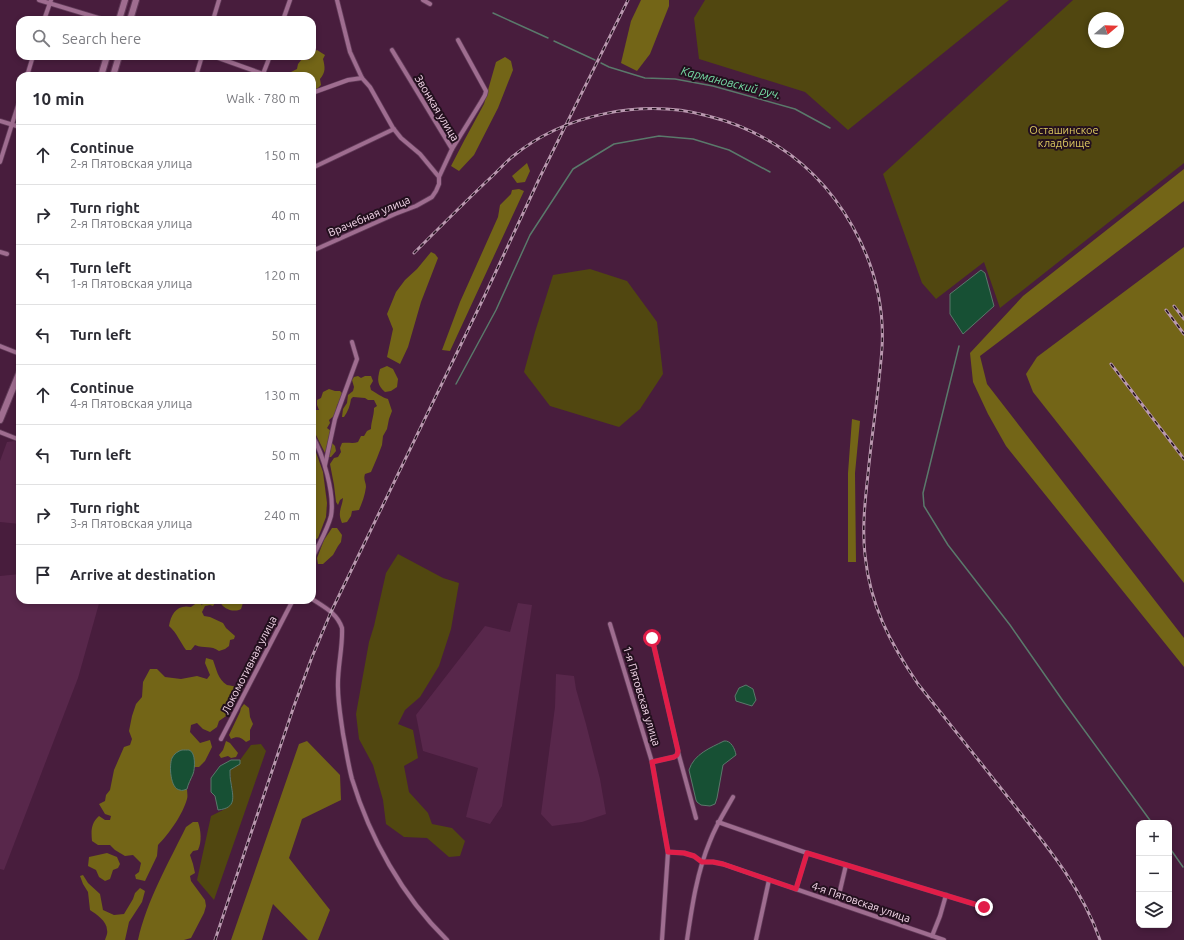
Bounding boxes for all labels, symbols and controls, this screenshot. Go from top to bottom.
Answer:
north arrow [1088,12,1124,48]
search box [16,16,316,60]
icon: search [30,27,52,49]
text: Search here [62,30,141,47]
water label: Кармановский руч. [680,64,782,101]
street label: Звонкая улица [413,73,461,143]
text: 10 min [32,89,85,108]
text: Walk · 780 m [226,91,300,105]
park label: Осташинское кладбище [1029,124,1099,149]
text: Continue [70,139,134,156]
icon: ahead [32,144,54,166]
text: 150 m [264,148,300,162]
text: 2-я Пятовская улица [70,156,193,170]
street label: Врачебная улица [326,193,412,239]
text: Turn right [70,199,140,216]
icon: right [32,204,54,226]
text: 40 m [271,208,300,222]
text: 2-я Пятовская улица [70,216,193,230]
text: Turn left [70,259,131,276]
icon: left [32,264,54,286]
text: 120 m [264,268,300,282]
text: 1-я Пятовская улица [70,276,193,290]
icon: left [32,324,54,346]
text: Turn left [70,326,131,343]
text: 50 m [271,328,300,342]
text: Continue [70,379,134,396]
icon: ahead [32,384,54,406]
text: 130 m [264,388,300,402]
text: 4-я Пятовская улица [70,396,193,410]
icon: left [32,444,54,466]
text: Turn left [70,446,131,463]
text: 50 m [271,448,300,462]
text: Turn right [70,499,140,516]
icon: right [32,504,54,526]
text: 240 m [264,508,300,522]
text: 3-я Пятовская улица [70,516,193,530]
icon: arrive [32,564,54,586]
text: Arrive at destination [70,566,216,583]
street label: Локомотивная улица [219,614,279,716]
route start [643,629,661,647]
street label: 1-я Пятовская улица [621,645,663,747]
map controls [1136,820,1172,928]
button: + [1136,820,1172,856]
button: − [1136,856,1172,892]
street label: 4-я Пятовская улица [810,879,912,925]
button: layers [1136,892,1172,928]
route end [975,898,993,916]

